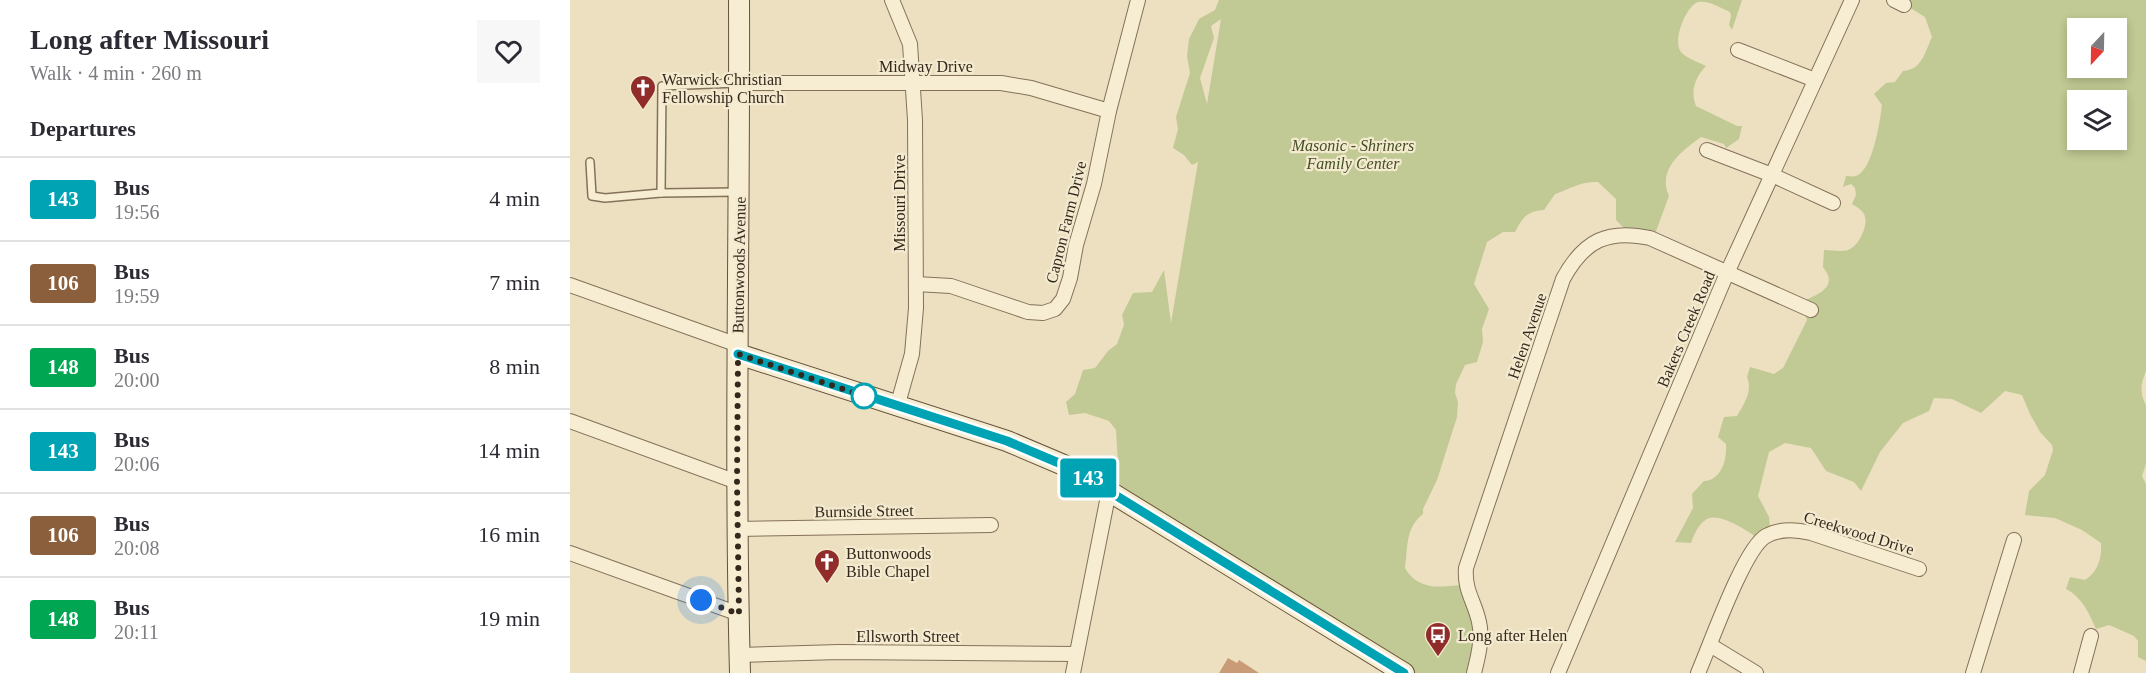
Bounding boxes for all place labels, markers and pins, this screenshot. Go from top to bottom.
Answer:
place label: Warwick Christian Fellowship Church [662,71,784,107]
church icon: Warwick Christian Fellowship Church [628,73,658,111]
unlabelled marker [851,383,877,409]
place label: Buttonwoods Bible Chapel [846,545,931,581]
church icon: Buttonwoods Bible Chapel [812,547,842,585]
bus stop icon: Long after Helen [1423,620,1453,658]
place label: Long after Helen [1458,627,1567,645]

